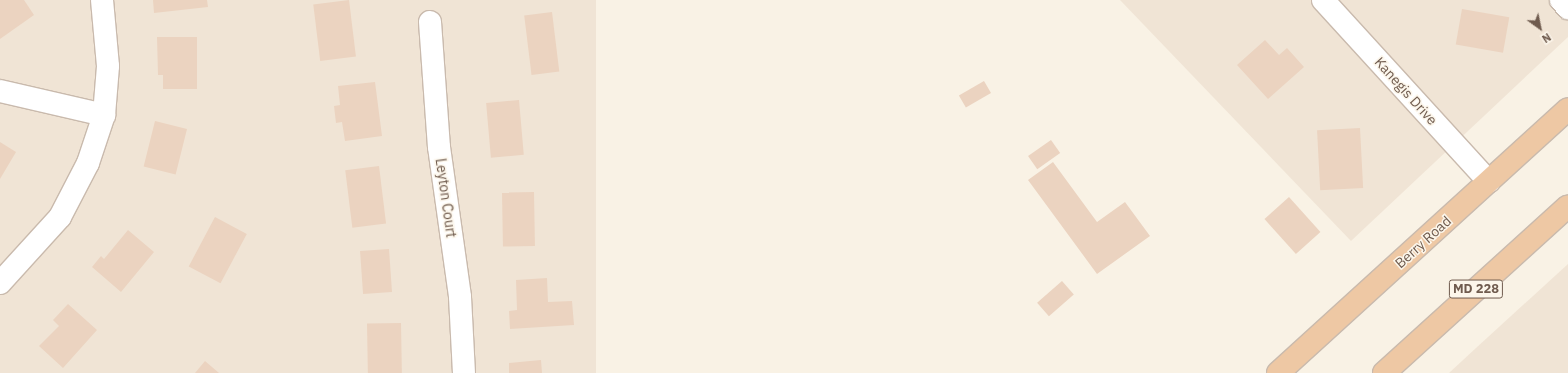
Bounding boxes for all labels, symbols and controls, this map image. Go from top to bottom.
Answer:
north arrow [1520,8,1560,48]
text: N [1539,30,1554,46]
street label: Kanegis Drive [1371,54,1441,128]
street label: Leyton Court [432,157,460,239]
street label: Berry Road [1391,212,1455,272]
road number: MD 228 [1448,278,1504,300]

